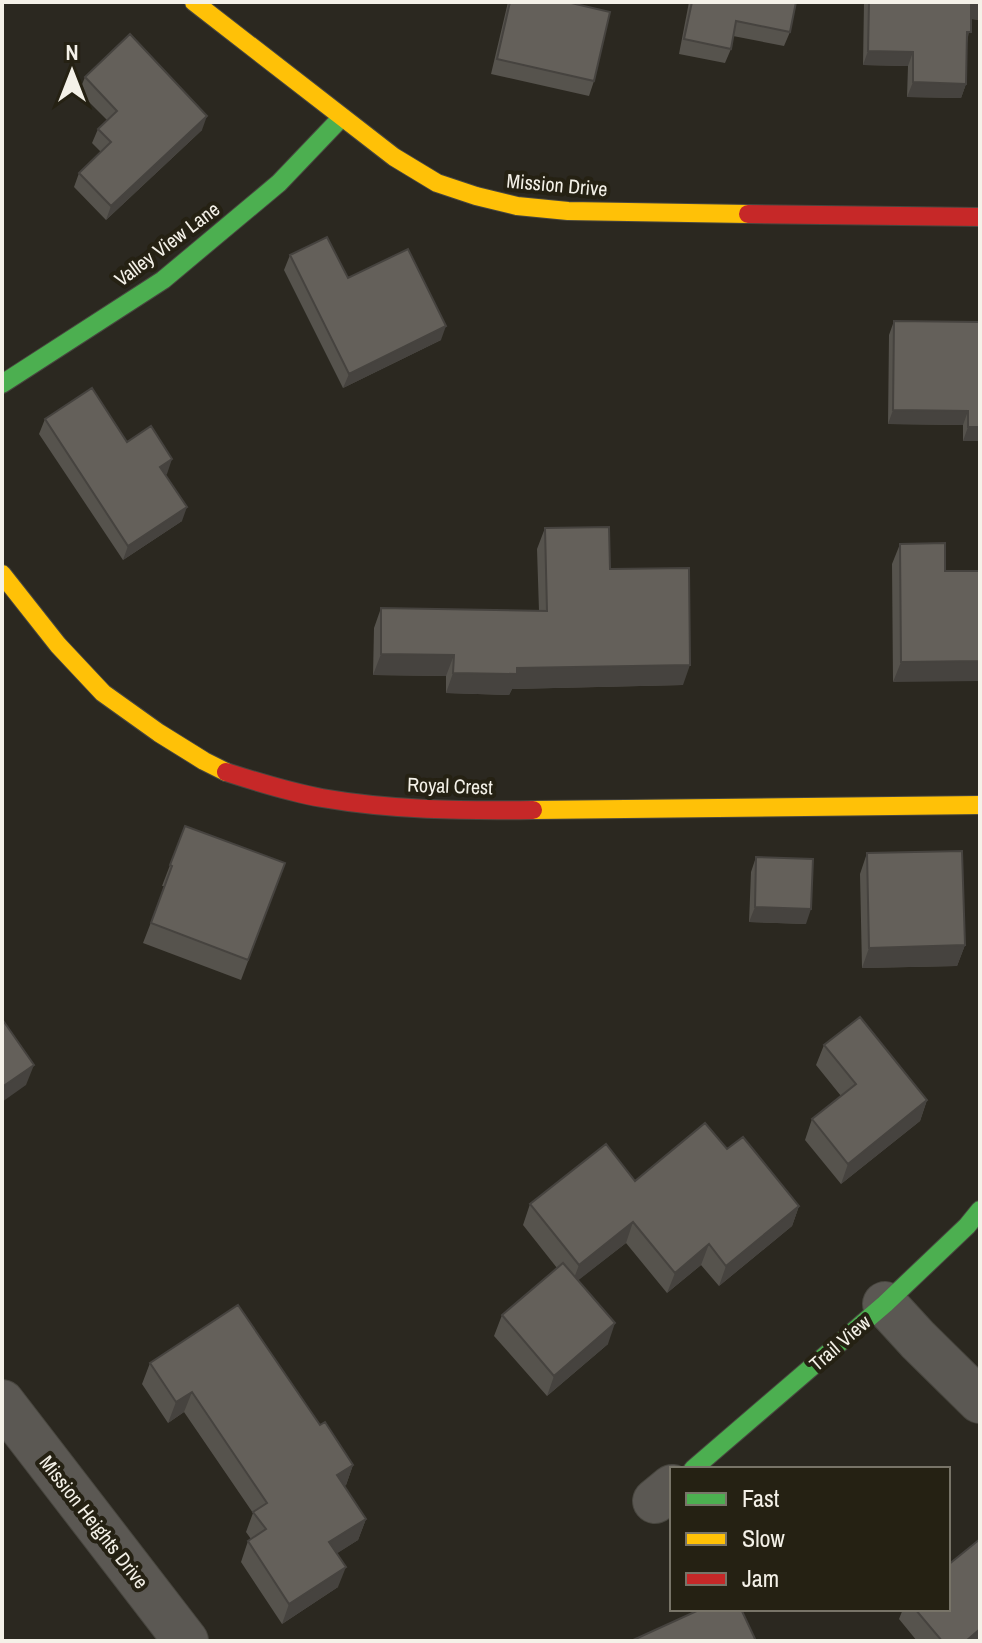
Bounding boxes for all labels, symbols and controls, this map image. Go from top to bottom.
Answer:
north arrow [32,32,112,112]
text: N [65,37,79,67]
street label: Mission Drive [505,167,609,202]
street label: Valley View Lane [109,195,225,292]
street label: Royal Crest [407,771,494,801]
street label: Trail View [803,1308,876,1377]
street label: Mission Heights Drive [34,1449,155,1594]
legend [670,1467,950,1611]
text: Fast [742,1482,780,1514]
text: Slow [742,1522,785,1554]
text: Jam [742,1562,779,1594]

